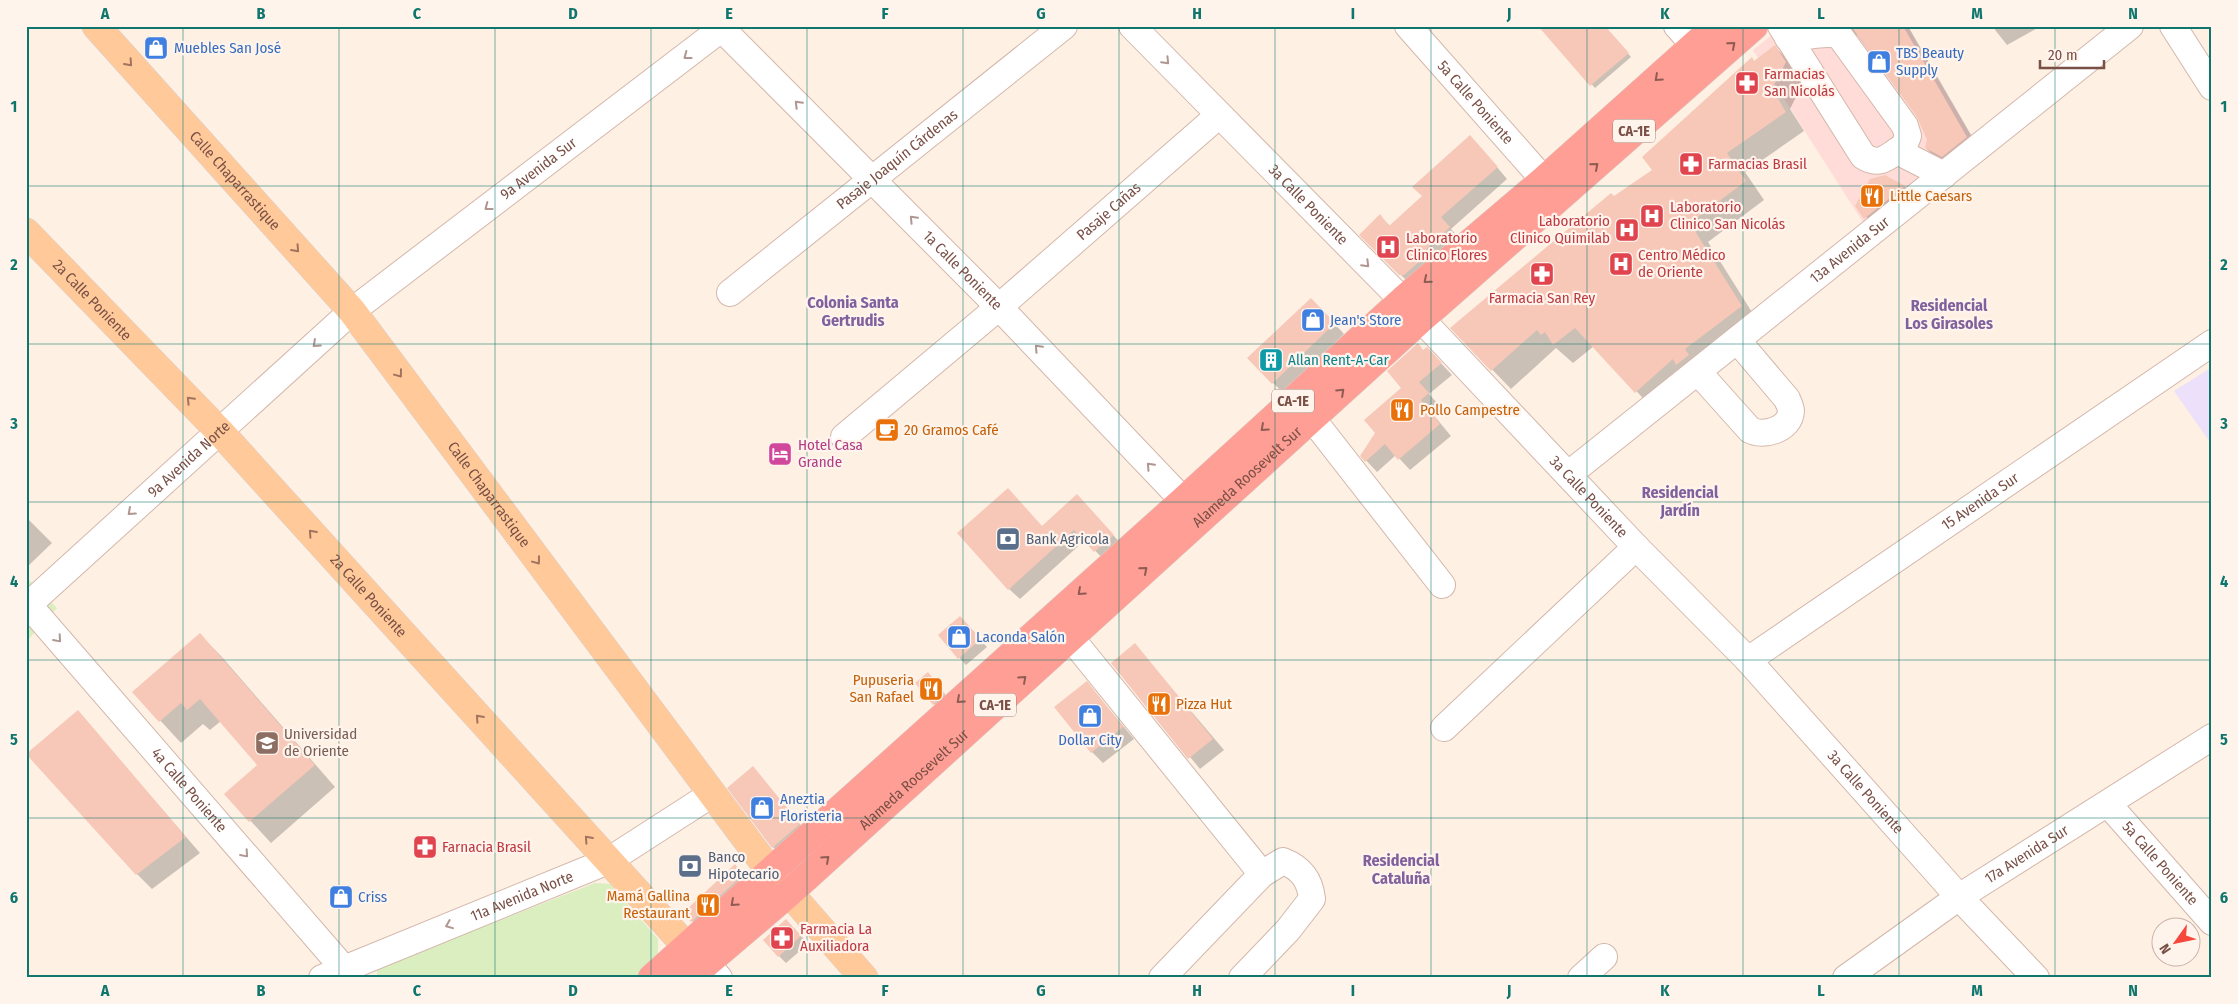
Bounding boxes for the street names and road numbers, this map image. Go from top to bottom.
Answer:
street label: 5a Calle Poniente [1434,57,1517,148]
street label: Pasaje Joaquín Cárdenas [833,106,961,213]
road number: CA-1E [1613,120,1655,142]
street label: Calle Chaparrastique [186,127,284,234]
street label: 9a Avenida Sur [497,133,581,203]
street label: 3a Calle Poniente [1265,161,1352,249]
street label: Pasaje Cañas [1073,178,1144,244]
street label: 13a Avenida Sur [1806,212,1893,287]
street label: 1a Calle Poniente [919,227,1006,314]
street label: 2a Calle Poniente [49,256,135,344]
road number: CA-1E [1272,390,1314,412]
street label: 9a Avenida Norte [144,417,234,501]
street label: Alameda Roosevelt Sur [1189,422,1306,531]
street label: Calle Chaparrastique [444,438,534,551]
street label: 3a Calle Poniente [1546,452,1631,541]
street label: 15 Avenida Sur [1938,468,2023,534]
street label: 2a Calle Poniente [327,551,411,641]
road number: CA-1E [974,694,1016,716]
street label: Alameda Roosevelt Sur [855,725,973,834]
street label: 4a Calle Poniente [148,744,231,836]
street label: 3a Calle Poniente [1824,747,1908,838]
street label: 5a Calle Poniente [2119,818,2202,909]
street label: 17a Avenida Sur [1981,821,2072,887]
street label: 11a Avenida Norte [468,867,576,925]

